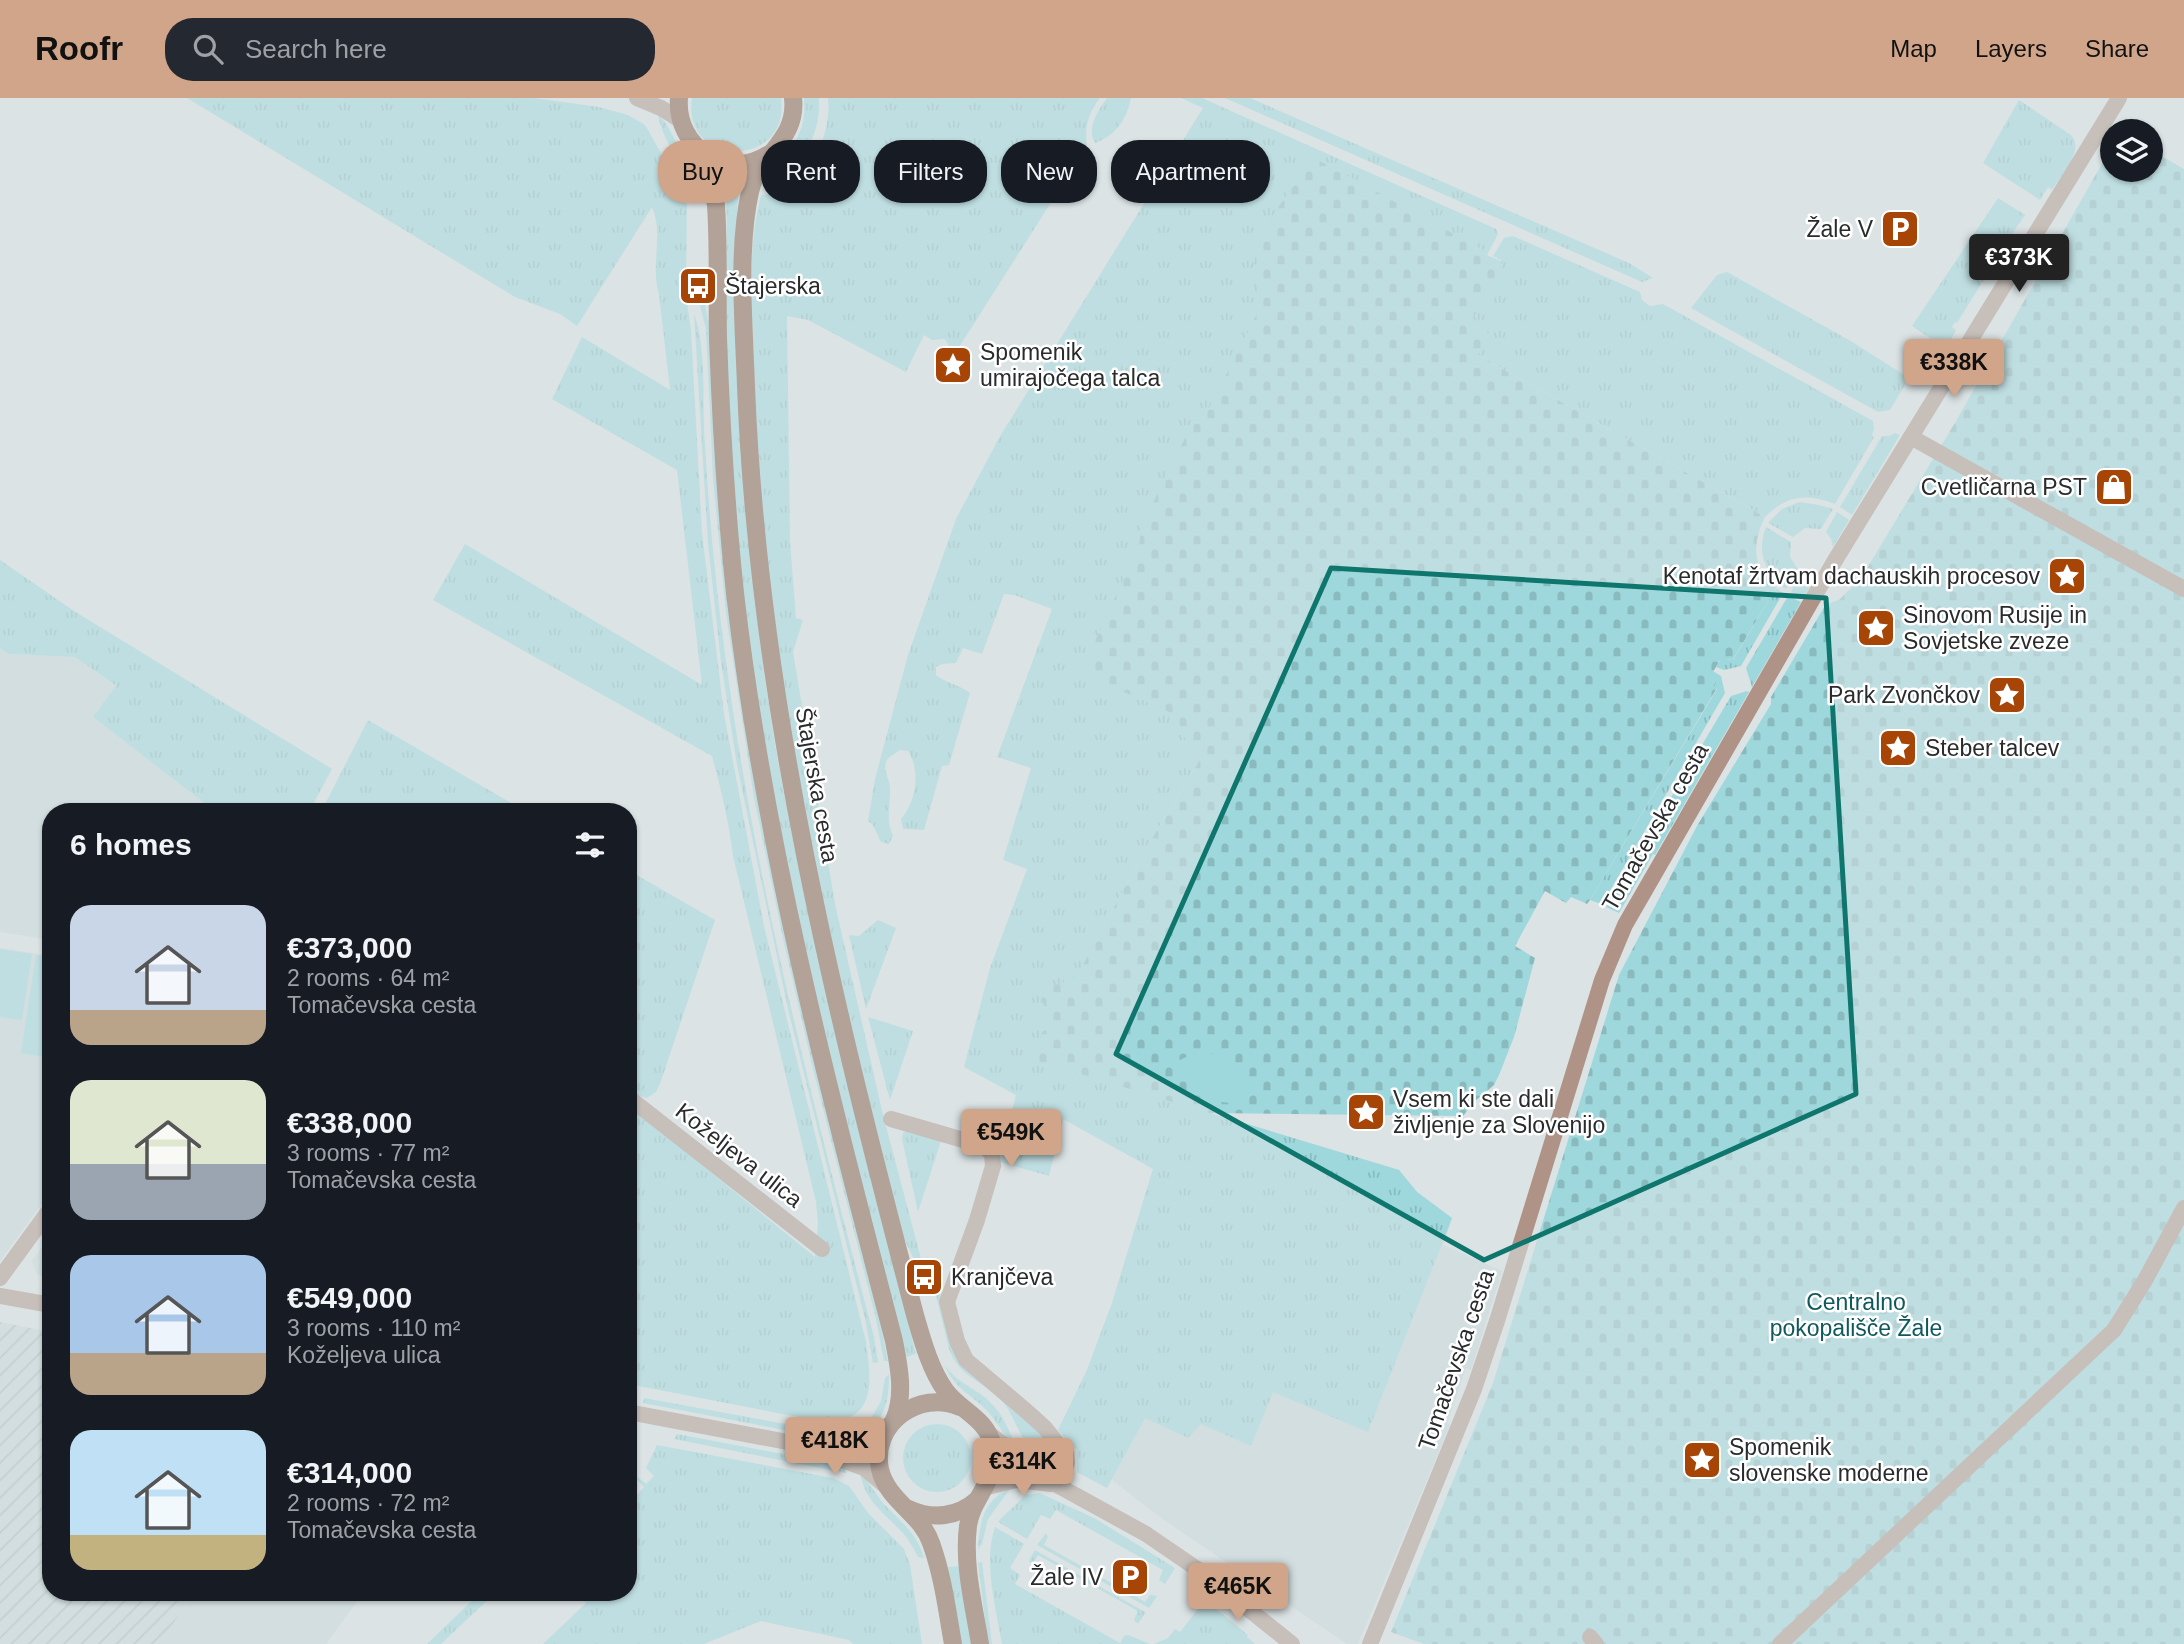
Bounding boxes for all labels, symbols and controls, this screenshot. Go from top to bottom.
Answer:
search box [165,18,655,81]
text: Roofr [35,30,123,67]
icon: search [189,30,227,68]
text: Search here [245,34,387,64]
text: Map [1890,35,1937,62]
text: Layers [1975,35,2047,62]
text: Share [2085,35,2149,62]
map controls [2100,119,2163,182]
button: layers [2100,119,2163,182]
chip: Buy [658,140,747,203]
chip: Rent [761,140,860,203]
chip: Filters [874,140,987,203]
chip: New [1001,140,1097,203]
chip: Apartment [1111,140,1270,203]
parking icon: Žale V [1879,208,1921,250]
place label: Žale V [1807,216,1874,242]
pin: €373K [1970,234,2068,294]
text: €373K [1985,244,2053,270]
bus stop icon: Štajerska [677,265,719,307]
place label: Štajerska [725,272,821,299]
place label: Spomenik umirajočega talca [980,339,1160,391]
pin: €338K [1905,340,2003,399]
place icon: Spomenik umirajočega talca [932,344,974,386]
text: €338K [1920,349,1988,375]
shop icon: Cvetličarna PST [2093,466,2135,508]
place label: Cvetličarna PST [1921,474,2087,500]
place icon: Kenotaf žrtvam dachauskih procesov [2046,555,2088,597]
place label: Kenotaf žrtvam dachauskih procesov [1663,563,2040,589]
place label: Sinovom Rusije in Sovjetske zveze [1903,602,2087,654]
place icon: Sinovom Rusije in Sovjetske zveze [1855,607,1897,649]
place icon: Park Zvončkov [1986,674,2028,716]
place label: Park Zvončkov [1828,682,1980,708]
street label: Štajerska cesta [791,705,844,865]
place icon: Steber talcev [1877,727,1919,769]
place label: Steber talcev [1925,735,2060,761]
street label: Tomačevska cesta [1596,738,1714,915]
icon: filters [571,826,609,864]
text: 6 homes [70,828,192,861]
text: €373,000 [287,931,412,964]
icon: home [126,933,210,1017]
text: 2 rooms · 64 m² [287,965,449,991]
text: Tomačevska cesta [287,992,476,1018]
place label: Vsem ki ste dali življenje za Slovenijo [1393,1086,1605,1138]
place icon: Vsem ki ste dali življenje za Slovenijo [1345,1091,1387,1133]
street label: Koželjeva ulica [671,1098,808,1213]
text: €338,000 [287,1106,412,1139]
icon: home [126,1108,210,1192]
pin: €549K [962,1110,1060,1169]
text: €549K [977,1119,1045,1145]
text: 3 rooms · 77 m² [287,1140,449,1166]
text: Tomačevska cesta [287,1167,476,1193]
bus stop icon: Kranjčeva [903,1256,945,1298]
place label: Kranjčeva [951,1264,1053,1290]
street label: Tomačevska cesta [1413,1266,1499,1454]
text: €549,000 [287,1281,412,1314]
icon: home [126,1283,210,1367]
park label: Centralno pokopališče Žale [1770,1289,1942,1341]
text: 3 rooms · 110 m² [287,1315,460,1341]
text: Koželjeva ulica [287,1342,440,1368]
pin: €418K [786,1418,884,1477]
text: €418K [801,1427,869,1453]
place label: Spomenik slovenske moderne [1729,1434,1928,1486]
pin: €314K [974,1438,1072,1498]
place icon: Spomenik slovenske moderne [1681,1439,1723,1481]
text: €314K [989,1448,1057,1474]
text: €314,000 [287,1456,412,1489]
icon: home [126,1458,210,1542]
text: 2 rooms · 72 m² [287,1490,449,1516]
text: Tomačevska cesta [287,1517,476,1543]
parking icon: Žale IV [1109,1556,1151,1598]
place label: Žale IV [1030,1564,1104,1590]
pin: €465K [1189,1564,1287,1623]
text: €465K [1204,1573,1272,1599]

